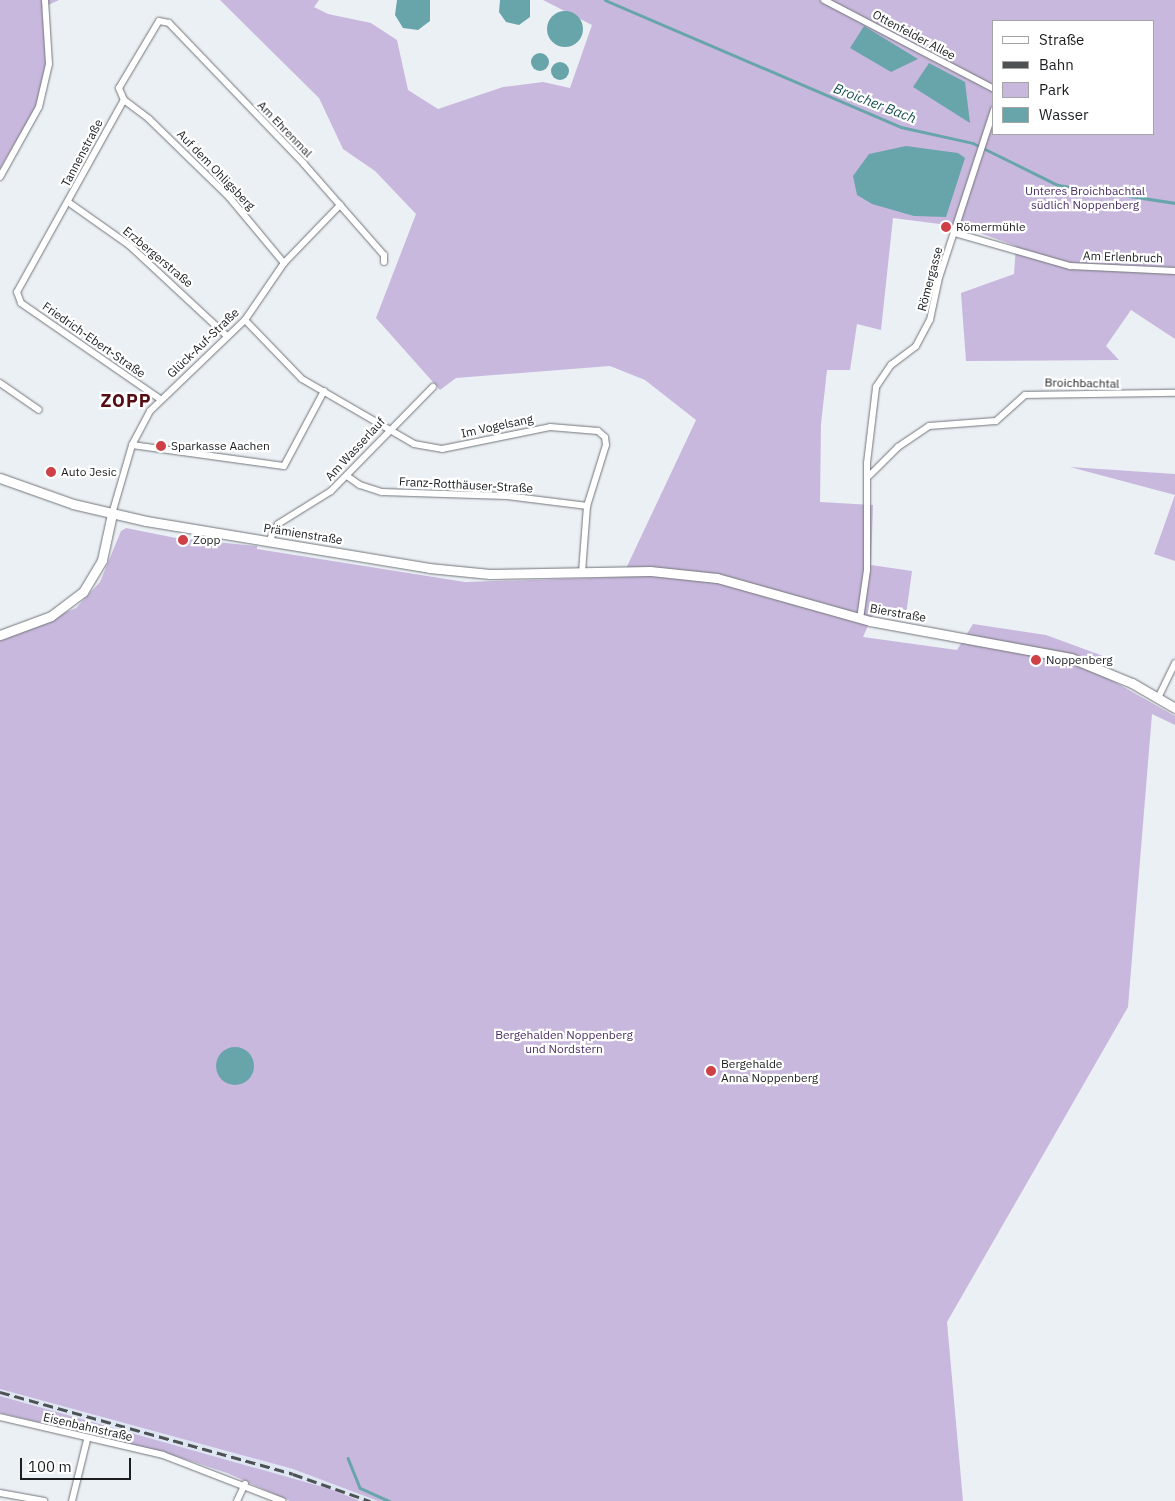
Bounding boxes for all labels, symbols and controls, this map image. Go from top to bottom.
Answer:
street label: Ottenfelder Allee [870,7,958,63]
legend [992,20,1155,135]
text: Straße [1039,30,1084,49]
text: Bahn [1039,55,1074,74]
water label: Broicher Bach [831,80,919,126]
text: Park [1039,80,1069,99]
street label: Am Ehrenmal [255,98,315,160]
text: Wasser [1039,105,1089,124]
street label: Tannenstraße [58,117,106,189]
street label: Auf dem Ohligsberg [174,127,258,213]
park label: Unteres Broichbachtal südlich Noppenberg [1025,184,1145,212]
place label: Römermühle [956,220,1026,234]
marker: Römermühle [940,221,952,233]
street label: Erzbergerstraße [120,224,196,290]
street label: Römergasse [914,245,946,313]
street label: Am Erlenbruch [1083,248,1163,266]
street label: Friedrich-Ebert-Straße [40,299,148,381]
street label: Glück-Auf-Straße [164,305,242,381]
street label: Broichbachtal [1044,375,1120,391]
district label: ZOPP [100,390,152,412]
street label: Im Vogelsang [460,411,534,441]
street label: Am Wasserlauf [322,414,388,484]
place label: Sparkasse Aachen [171,439,270,453]
marker: Sparkasse Aachen [155,440,167,452]
place label: Auto Jesic [61,465,117,479]
marker: Auto Jesic [45,466,57,478]
street label: Franz-Rotthäuser-Straße [399,474,533,496]
street label: Prämienstraße [262,521,344,547]
place label: Zopp [193,533,221,547]
marker: Zopp [177,534,189,546]
street label: Bierstraße [869,601,927,625]
place label: Noppenberg [1046,653,1113,667]
marker: Noppenberg [1030,654,1042,666]
park label: Bergehalden Noppenberg und Nordstern [495,1028,633,1056]
place label: Bergehalde Anna Noppenberg [721,1057,818,1085]
marker: Bergehalde Anna Noppenberg [705,1065,717,1077]
street label: Eisenbahnstraße [42,1410,134,1444]
scale bar [22,1448,134,1480]
text: 100 m [28,1457,72,1476]

